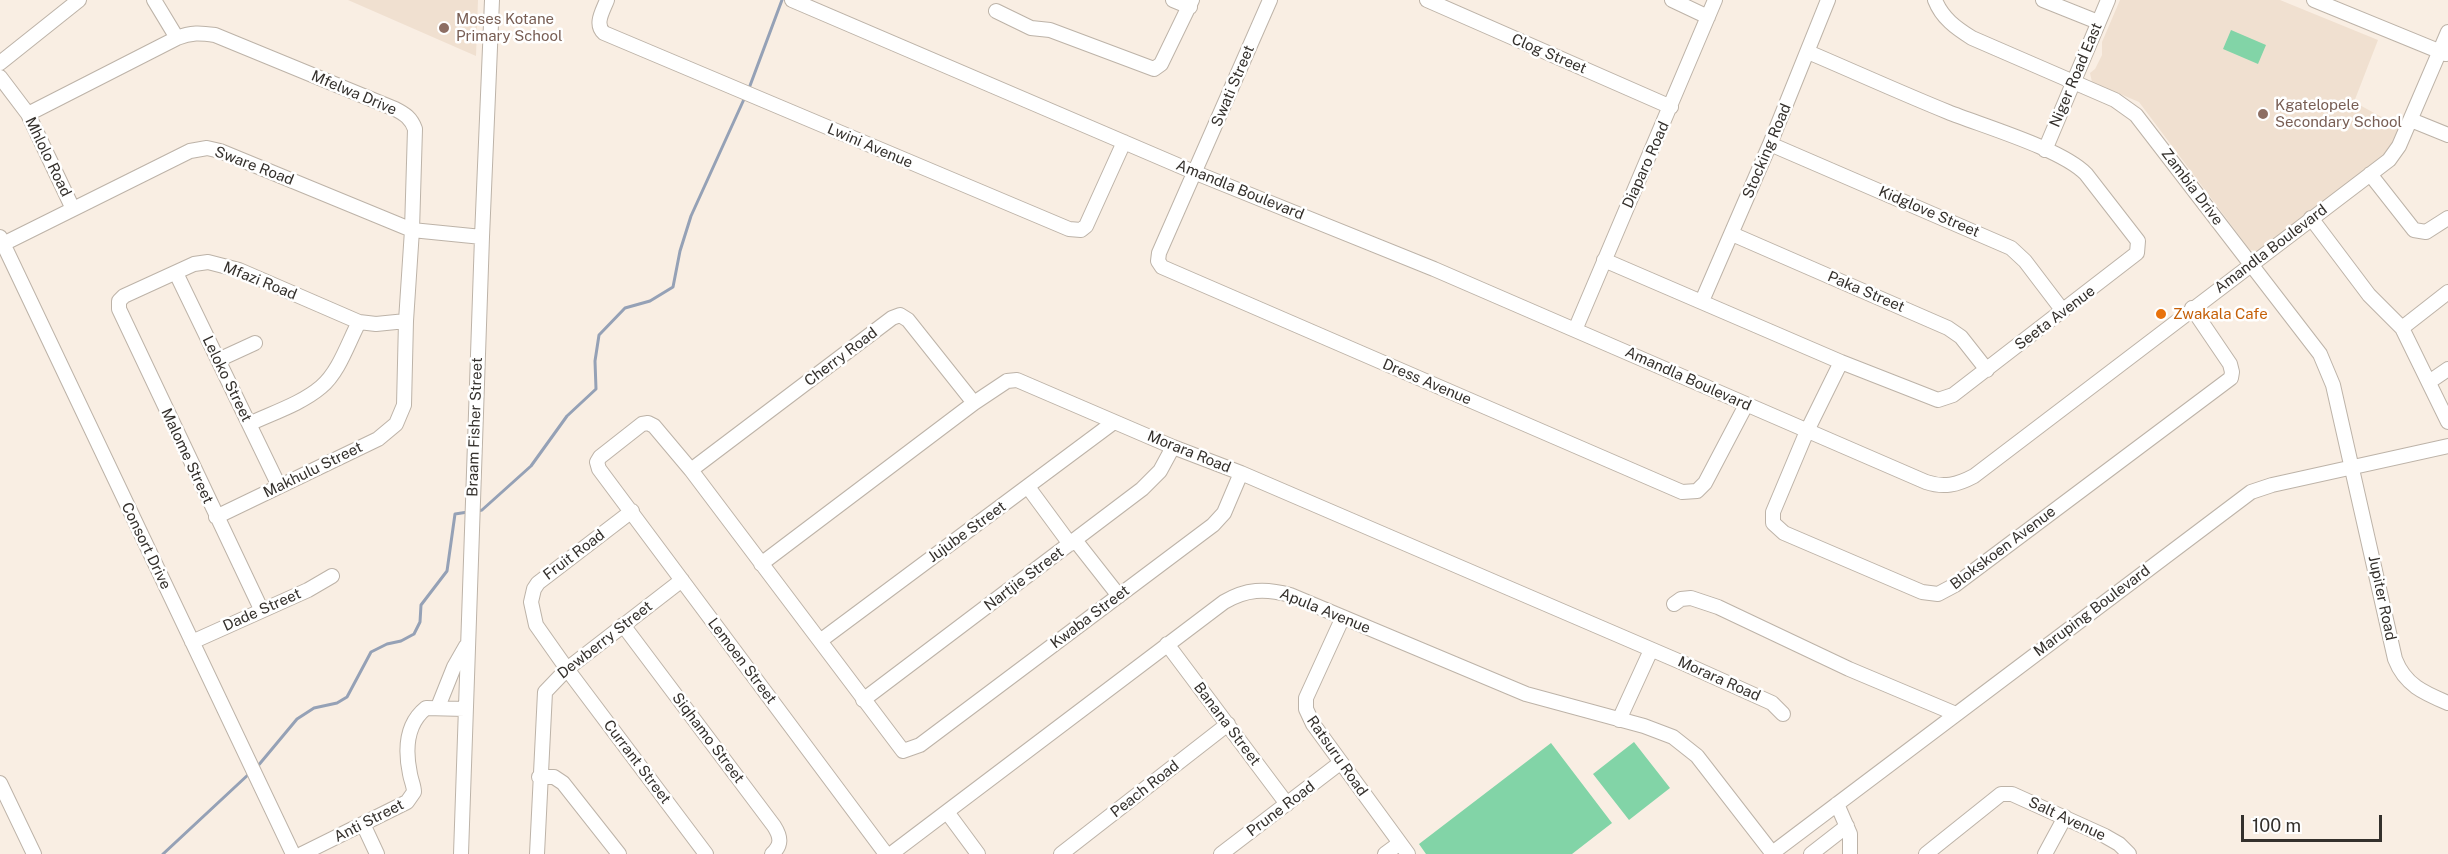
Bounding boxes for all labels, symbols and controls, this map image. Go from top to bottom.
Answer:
place label: Moses Kotane Primary School [456,10,562,45]
street label: Niger Road East [2046,20,2106,130]
marker: Moses Kotane Primary School [437,21,451,35]
street label: Clog Street [1509,30,1589,78]
street label: Swati Street [1208,43,1258,129]
street label: Mfelwa Drive [308,67,400,119]
place label: Kgatelopele Secondary School [2275,96,2402,131]
street label: Stocking Road [1739,101,1795,201]
marker: Kgatelopele Secondary School [2256,107,2270,121]
street label: Mhlolo Road [21,114,75,200]
street label: Diaparo Road [1619,119,1673,211]
street label: Lwini Avenue [825,120,915,172]
street label: Sware Road [212,143,296,189]
street label: Zambia Drive [2157,145,2227,229]
street label: Amandla Boulevard [1173,156,1307,224]
street label: Kidglove Street [1876,183,1982,241]
street label: Amandla Boulevard [2211,201,2331,297]
street label: Mfazi Road [221,258,299,304]
street label: Paka Street [1825,268,1907,316]
street label: Seeta Avenue [2011,282,2099,354]
place label: Zwakala Cafe [2173,305,2268,323]
marker: Zwakala Cafe [2154,307,2168,321]
street label: Cherry Road [801,324,881,390]
street label: Leloko Street [198,333,256,425]
street label: Amandla Boulevard [1622,343,1754,415]
street label: Dress Avenue [1380,355,1474,409]
street label: Braam Fisher Street [464,357,486,497]
street label: Malome Street [157,405,217,507]
street label: Morara Road [1145,427,1233,477]
street label: Makhulu Street [261,438,365,502]
street label: Jujube Street [924,498,1010,566]
street label: Consort Drive [117,500,175,592]
street label: Blokskoen Avenue [1947,502,2059,594]
street label: Fruit Road [540,526,608,584]
street label: Nartjie Street [981,543,1067,615]
street label: Jupiter Road [2364,554,2400,642]
street label: Maruping Boulevard [2030,561,2154,661]
street label: Kwaba Street [1047,582,1133,652]
street label: Dade Street [220,585,304,635]
street label: Apula Avenue [1277,585,1373,637]
street label: Dewberry Street [554,597,656,683]
street label: Lemoen Street [704,614,780,708]
street label: Morara Road [1675,653,1763,705]
street label: Banana Street [1190,679,1264,769]
street label: Siqhamo Street [668,689,748,787]
street label: Ratsuru Road [1303,712,1371,800]
street label: Currant Street [600,716,674,808]
street label: Peach Road [1107,757,1183,821]
street label: Prune Road [1243,778,1319,840]
street label: Salt Avenue [2025,793,2109,845]
street label: Anti Street [331,796,407,846]
scale bar [2244,803,2385,841]
text: 100 m [2252,815,2301,836]

